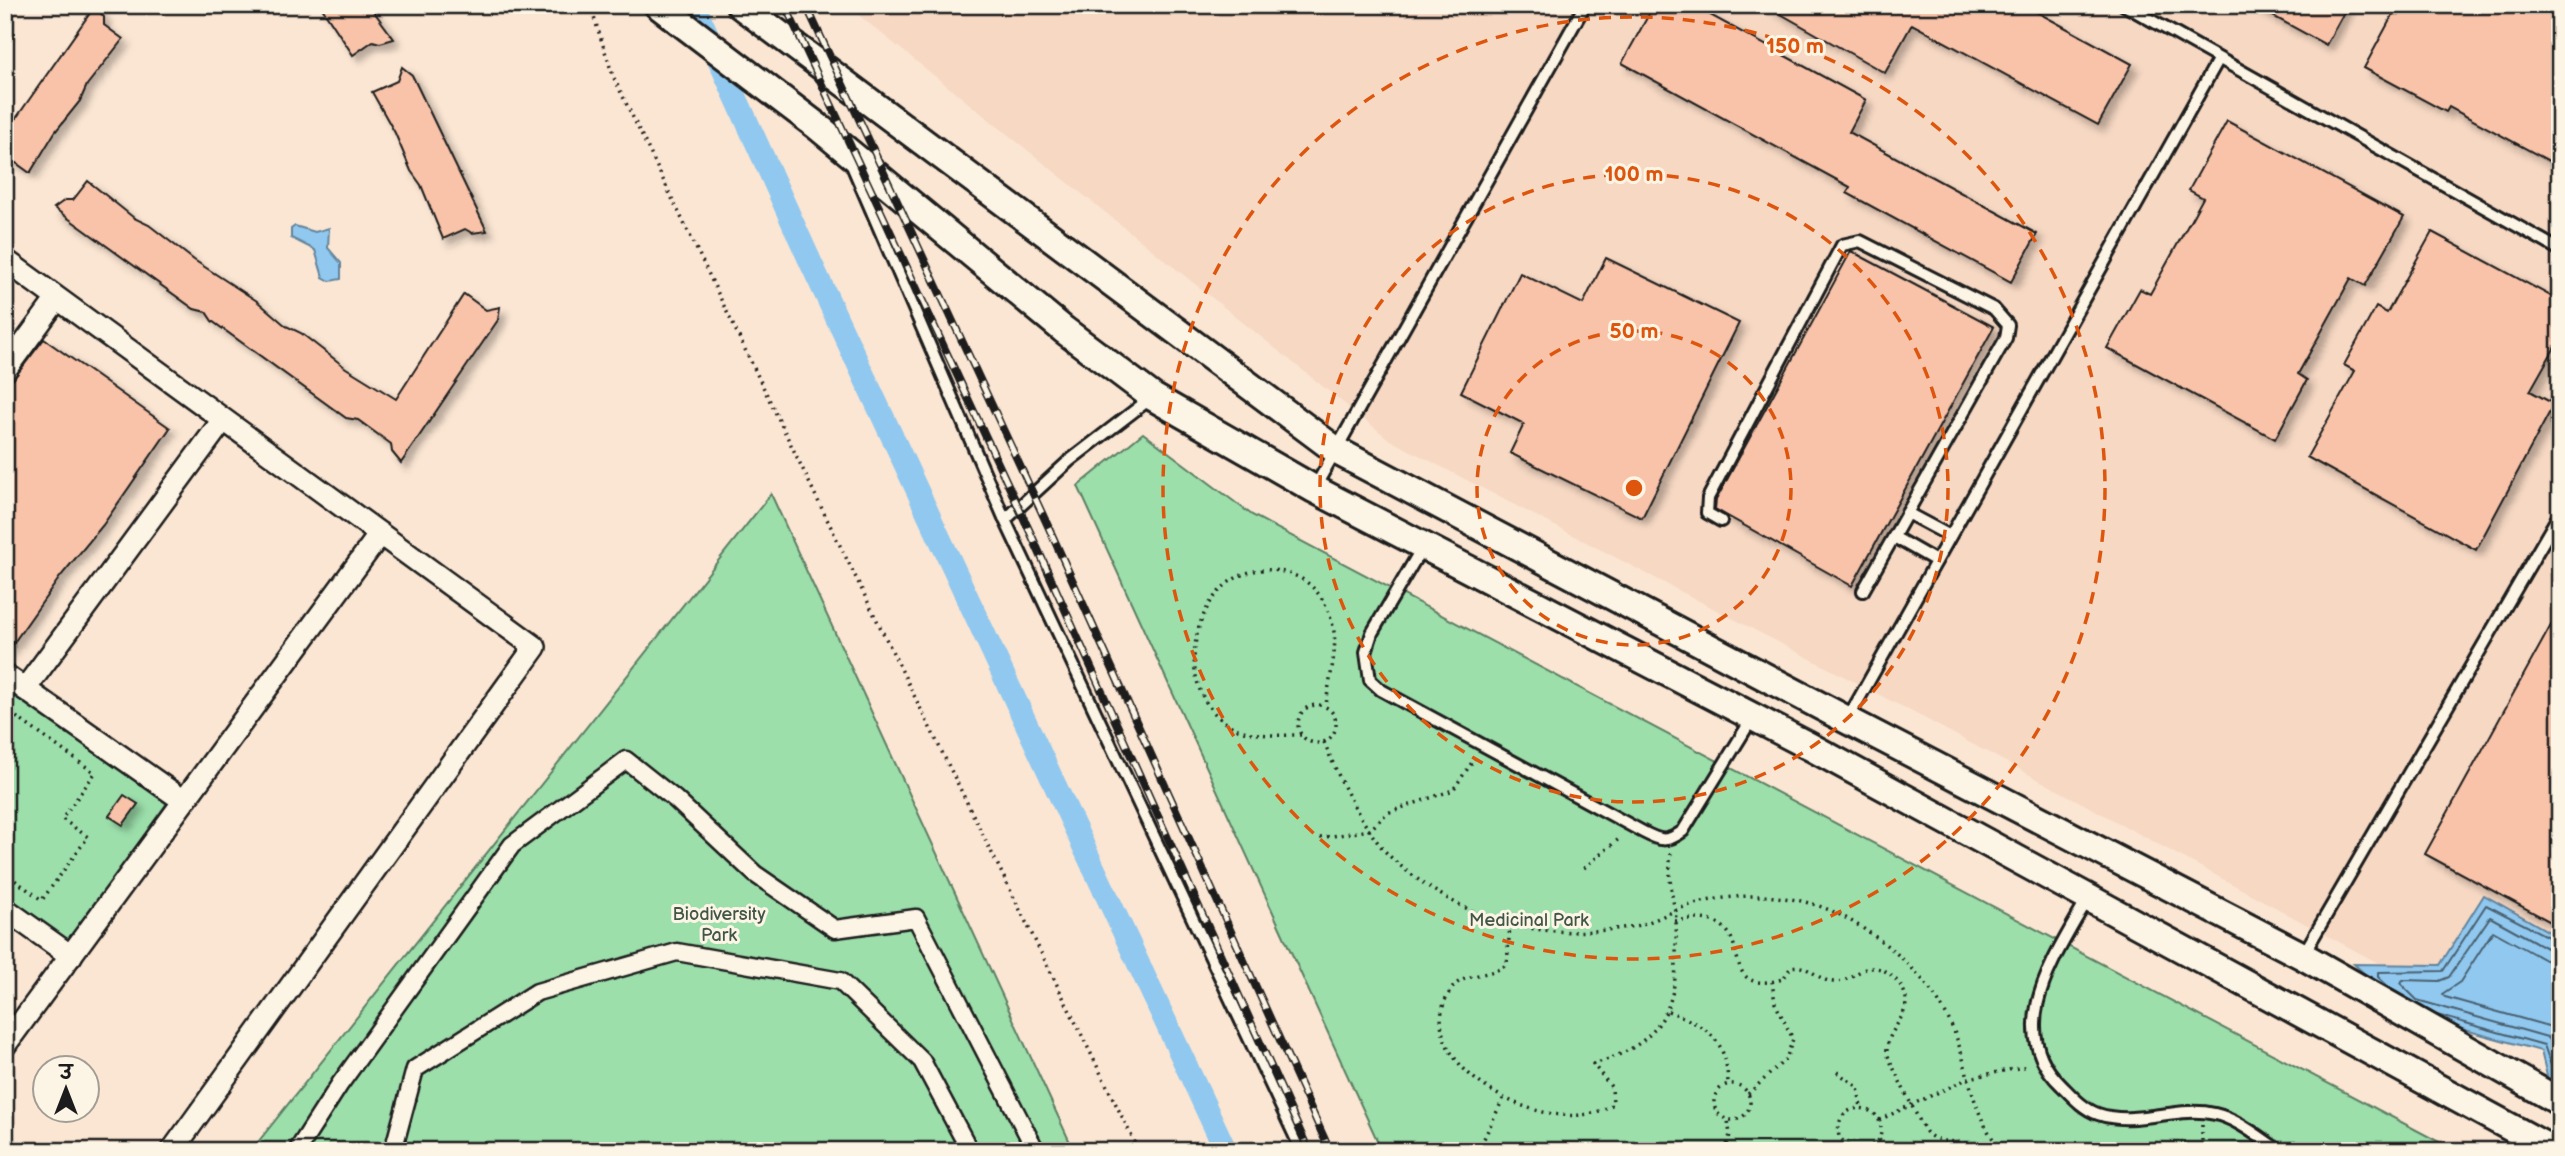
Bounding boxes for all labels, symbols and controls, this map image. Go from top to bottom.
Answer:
text: 150 m [1766,34,1824,59]
text: 100 m [1605,162,1663,187]
text: 50 m [1610,319,1658,344]
centre of rings [1622,476,1646,500]
park label: Biodiversity Park [672,904,766,946]
park label: Medicinal Park [1469,910,1589,931]
north arrow [32,1054,102,1124]
text: उ [58,1062,75,1085]

